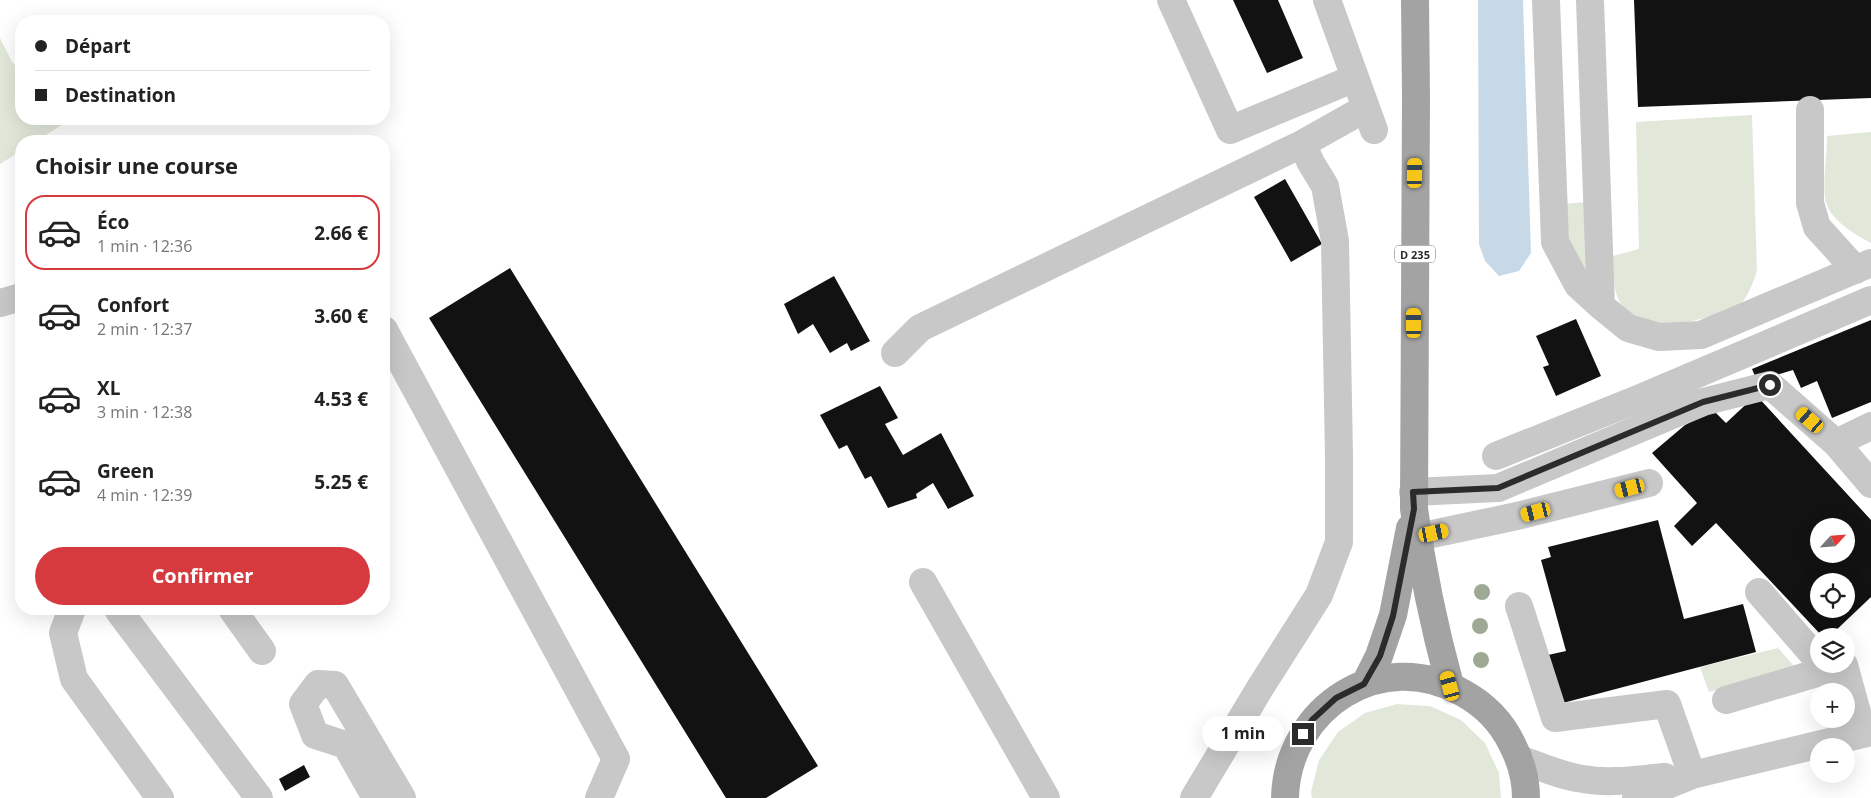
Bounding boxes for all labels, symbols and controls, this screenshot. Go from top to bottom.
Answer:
text: Départ [65,33,131,59]
text: Destination [65,82,176,108]
text: Choisir une course [35,150,238,180]
car [1407,158,1422,188]
text: Éco [97,209,129,235]
icon: car [37,210,82,255]
text: 2.66 € [314,220,368,246]
text: 1 min · 12:36 [97,235,192,257]
road number: D 235 [1395,245,1435,262]
text: Confort [97,292,169,318]
icon: car [37,293,82,338]
text: 3.60 € [314,303,368,329]
car [1406,308,1421,338]
text: 2 min · 12:37 [97,318,192,340]
route start [1759,374,1781,396]
text: XL [97,375,120,401]
icon: car [37,376,82,421]
text: 4.53 € [314,386,368,412]
text: 3 min · 12:38 [97,401,192,423]
car [1793,404,1826,436]
text: Green [97,458,154,484]
icon: car [37,459,82,504]
text: 5.25 € [314,469,368,495]
car [1613,477,1646,499]
text: 4 min · 12:39 [97,484,192,506]
car [1519,501,1552,523]
north arrow [1810,518,1855,562]
map controls [1810,518,1855,783]
car [1417,523,1450,543]
button: Confirmer [35,547,370,605]
button: locate [1810,573,1855,618]
button: layers [1810,628,1855,673]
car [1438,670,1461,702]
button: + [1810,683,1855,728]
callout: 1 min [1203,716,1286,752]
text: 1 min [1221,722,1265,744]
route end [1292,723,1314,745]
button: − [1810,738,1855,783]

